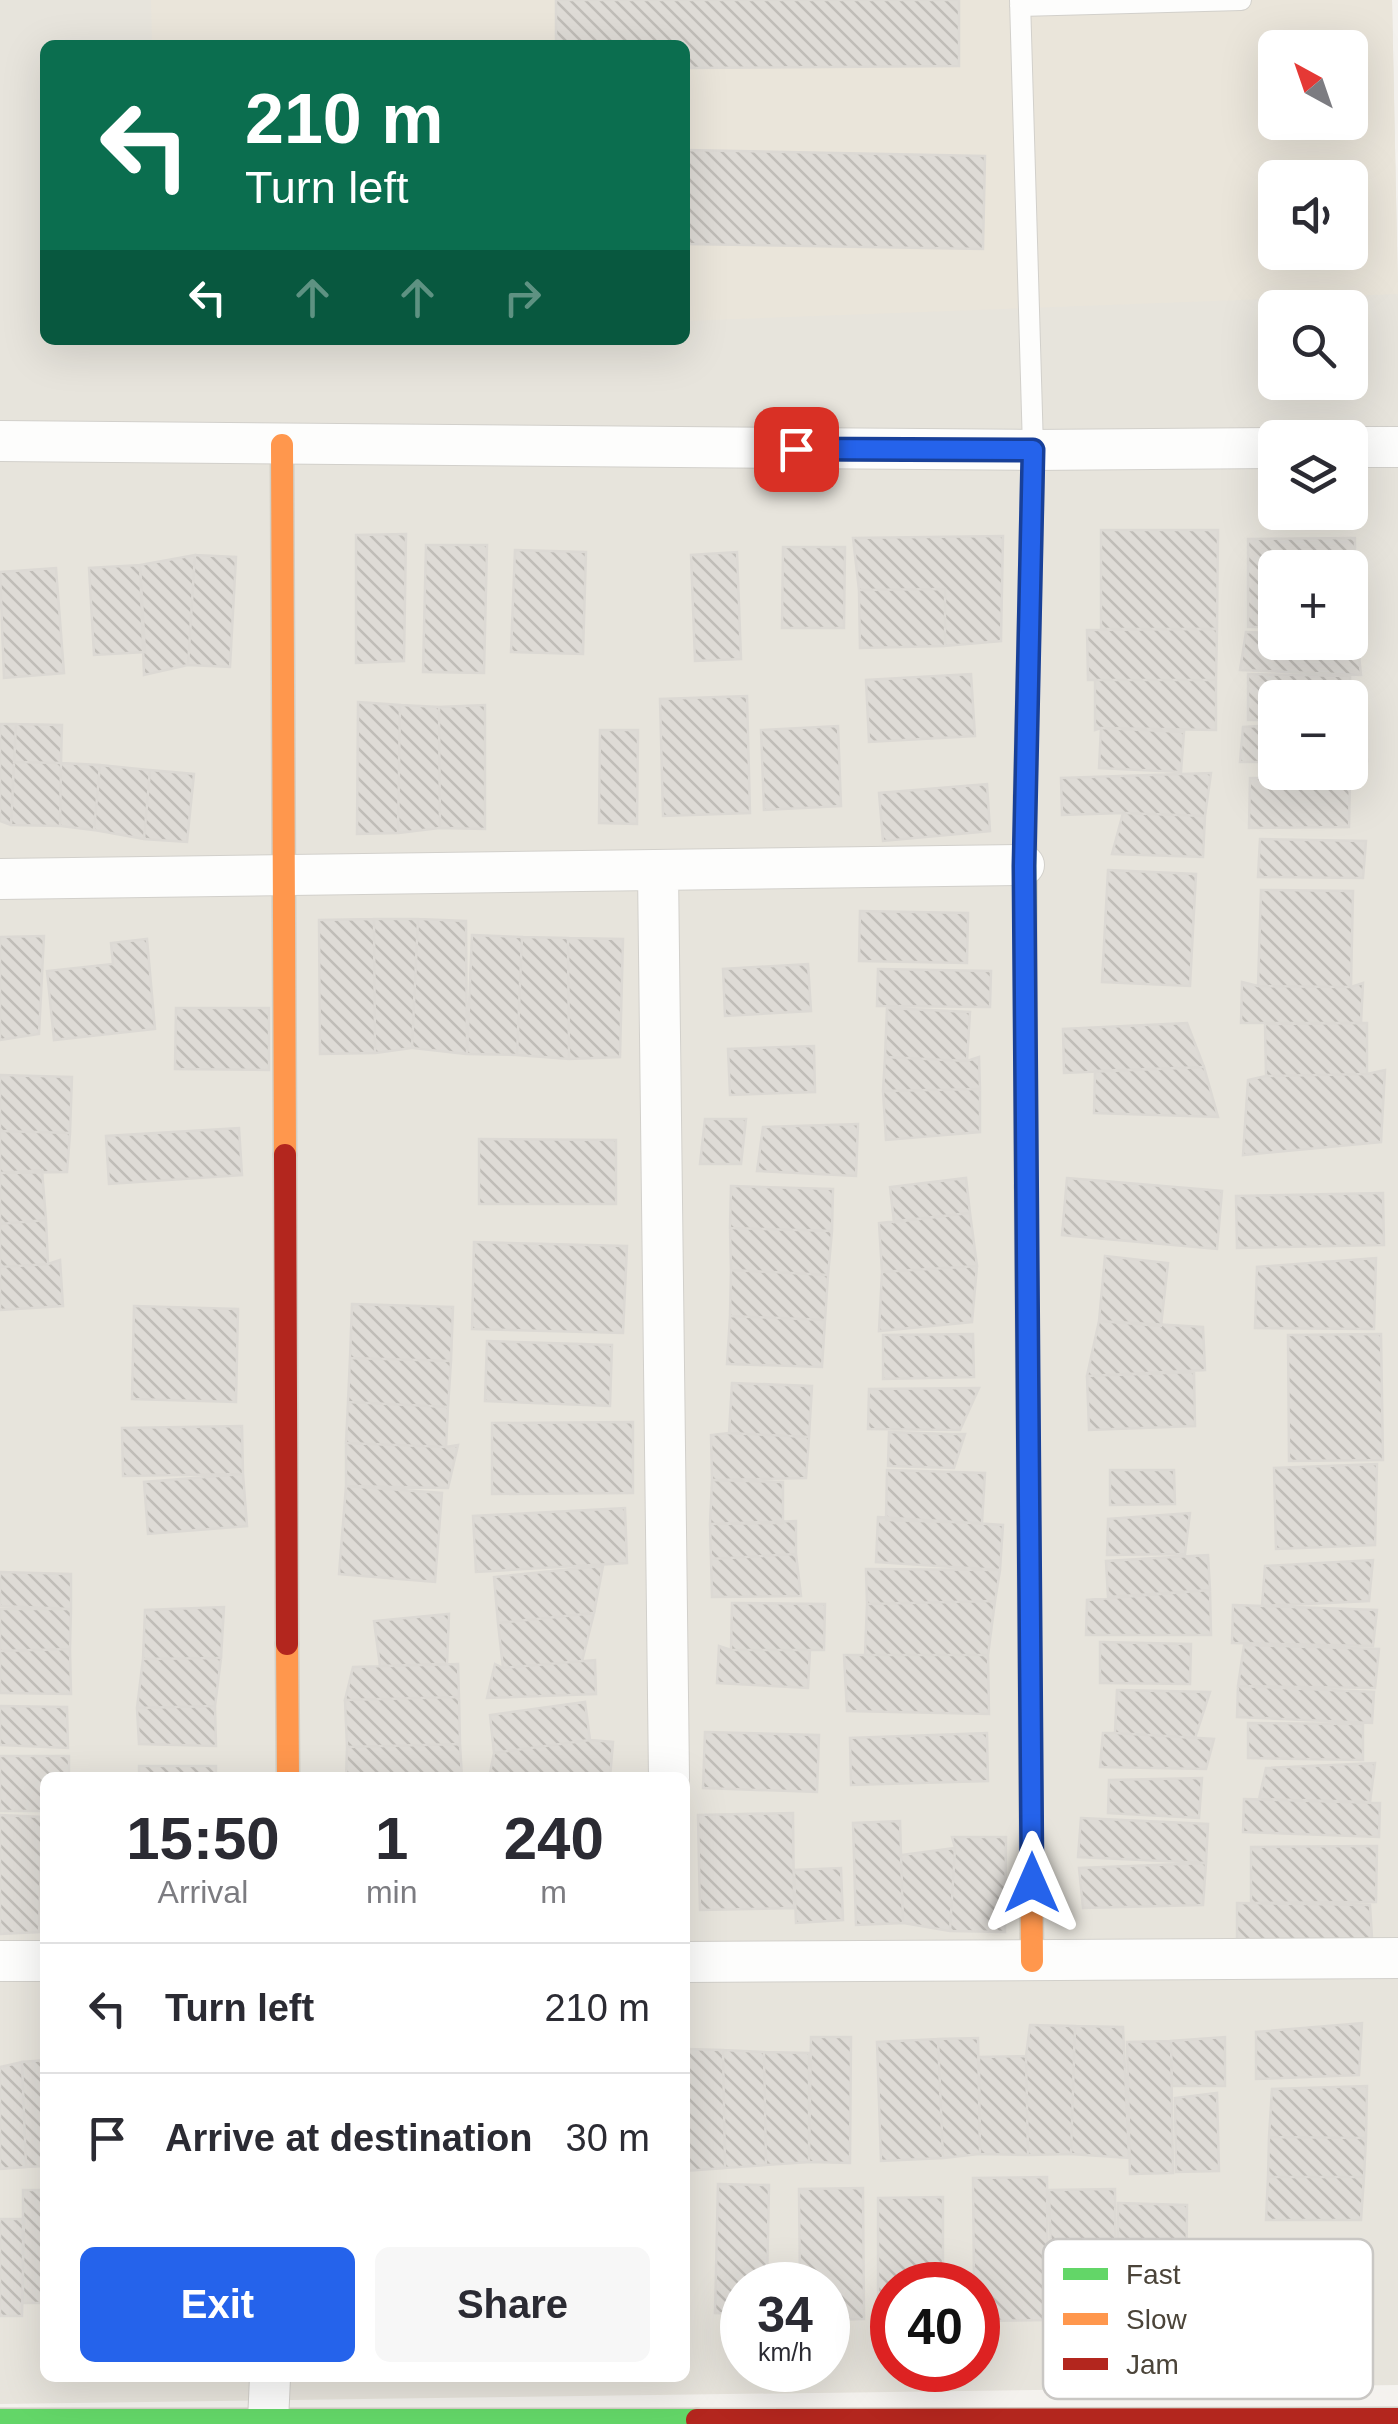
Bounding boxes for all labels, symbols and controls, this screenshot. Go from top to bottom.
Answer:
north arrow [1258,30,1368,140]
map controls [1258,30,1368,790]
icon: left [80,80,210,210]
text: 210 m [245,80,443,158]
button: sound [1258,160,1368,270]
text: Turn left [245,162,408,213]
icon: left [180,270,235,325]
icon: ahead [285,270,340,325]
icon: ahead [390,270,445,325]
icon: right [495,270,550,325]
button: search [1258,290,1368,400]
pin [754,407,839,492]
button: layers [1258,420,1368,530]
icon: arrive [769,422,824,477]
button: + [1258,550,1368,660]
button: − [1258,680,1368,790]
text: 15:50 [126,1805,280,1872]
text: 1 [375,1805,408,1872]
text: 240 [504,1805,604,1872]
position arrow [980,1831,1084,1935]
text: Arrival [158,1874,248,1910]
text: min [366,1874,417,1910]
text: m [540,1874,567,1910]
icon: left [80,1981,135,2036]
text: Turn left [165,1987,314,2029]
text: 210 m [544,1987,650,2029]
icon: arrive [80,2111,135,2166]
text: Arrive at destination [165,2117,532,2159]
text: 30 m [566,2117,650,2159]
legend [1043,2239,1373,2399]
button: Exit [80,2247,355,2362]
button: Share [375,2247,650,2362]
text: Fast [1126,2259,1181,2290]
speed limit sign: 40 [870,2262,1000,2392]
text: 34 [757,2287,813,2343]
text: Slow [1126,2304,1187,2335]
text: km/h [758,2338,812,2366]
text: Jam [1126,2349,1179,2380]

